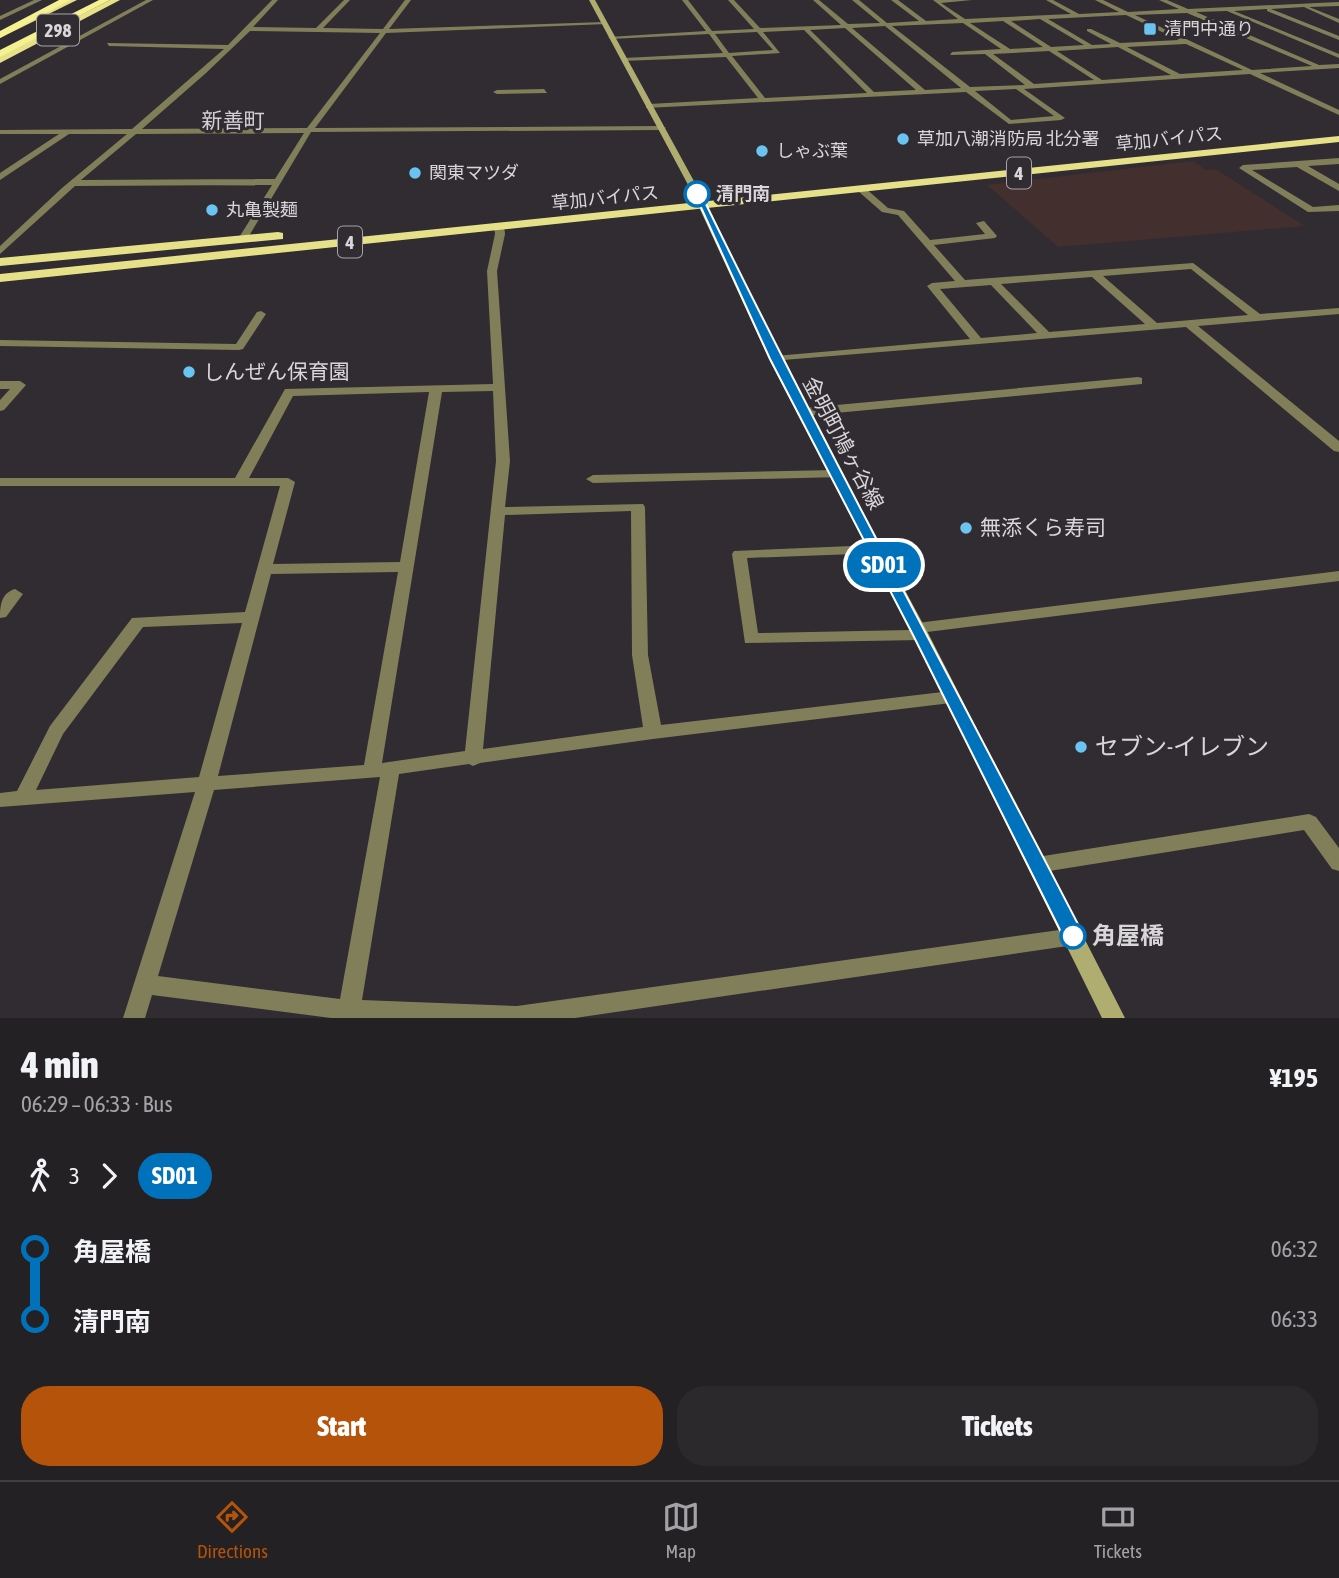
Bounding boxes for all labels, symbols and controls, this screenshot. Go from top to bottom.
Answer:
road number: 298 [37,14,79,46]
place label: 清門中通り [1164,18,1254,39]
marker: 清門中通り [1142,21,1158,37]
district label: 新善町 [202,108,265,132]
street label: 草加バイパス [1114,122,1224,155]
place label: 草加八潮消防局 北分署 [917,128,1099,149]
marker: 草加八潮消防局 北分署 [895,131,911,147]
place label: しゃぶ葉 [776,140,848,161]
marker: しゃぶ葉 [754,143,770,159]
road number: 4 [1007,158,1031,188]
place label: 関東マツダ [429,162,519,183]
marker: 関東マツダ [407,165,423,181]
street label: 草加バイパス [550,181,660,214]
marker: 清門南 [684,181,710,207]
place label: 清門南 [716,183,770,204]
place label: 丸亀製麺 [226,199,298,220]
marker: 丸亀製麺 [204,202,220,218]
road number: 4 [338,226,362,258]
place label: しんぜん保育園 [203,359,350,383]
marker: しんぜん保育園 [181,364,197,380]
street label: 金明町鳩ヶ谷線 [799,372,889,513]
place label: 無添くら寿司 [980,515,1106,539]
marker: 無添くら寿司 [958,520,974,536]
line badge: SD01 [835,542,933,588]
text: SD01 [861,551,907,578]
place label: セブン-イレブン [1095,733,1269,760]
marker: セブン-イレブン [1073,739,1089,755]
place label: 角屋橋 [1092,922,1164,949]
marker: 角屋橋 [1060,923,1086,949]
text: 4 min [21,1043,99,1086]
text: ¥195 [1270,1063,1318,1093]
text: 06:29 – 06:33 · Bus [21,1091,173,1117]
icon: walk [21,1157,59,1195]
icon: forward [90,1157,128,1195]
text: SD01 [152,1162,198,1189]
text: 3 [69,1163,80,1189]
text: 06:32 [1271,1236,1318,1262]
text: 角屋橋 [73,1237,151,1267]
text: 06:33 [1271,1306,1318,1332]
text: 清門南 [73,1307,151,1337]
button: Start [21,1386,663,1466]
button: Tickets [677,1386,1318,1466]
tab: Directions [197,1498,268,1562]
tab: Map [662,1498,700,1562]
tab: Tickets [1094,1498,1142,1562]

